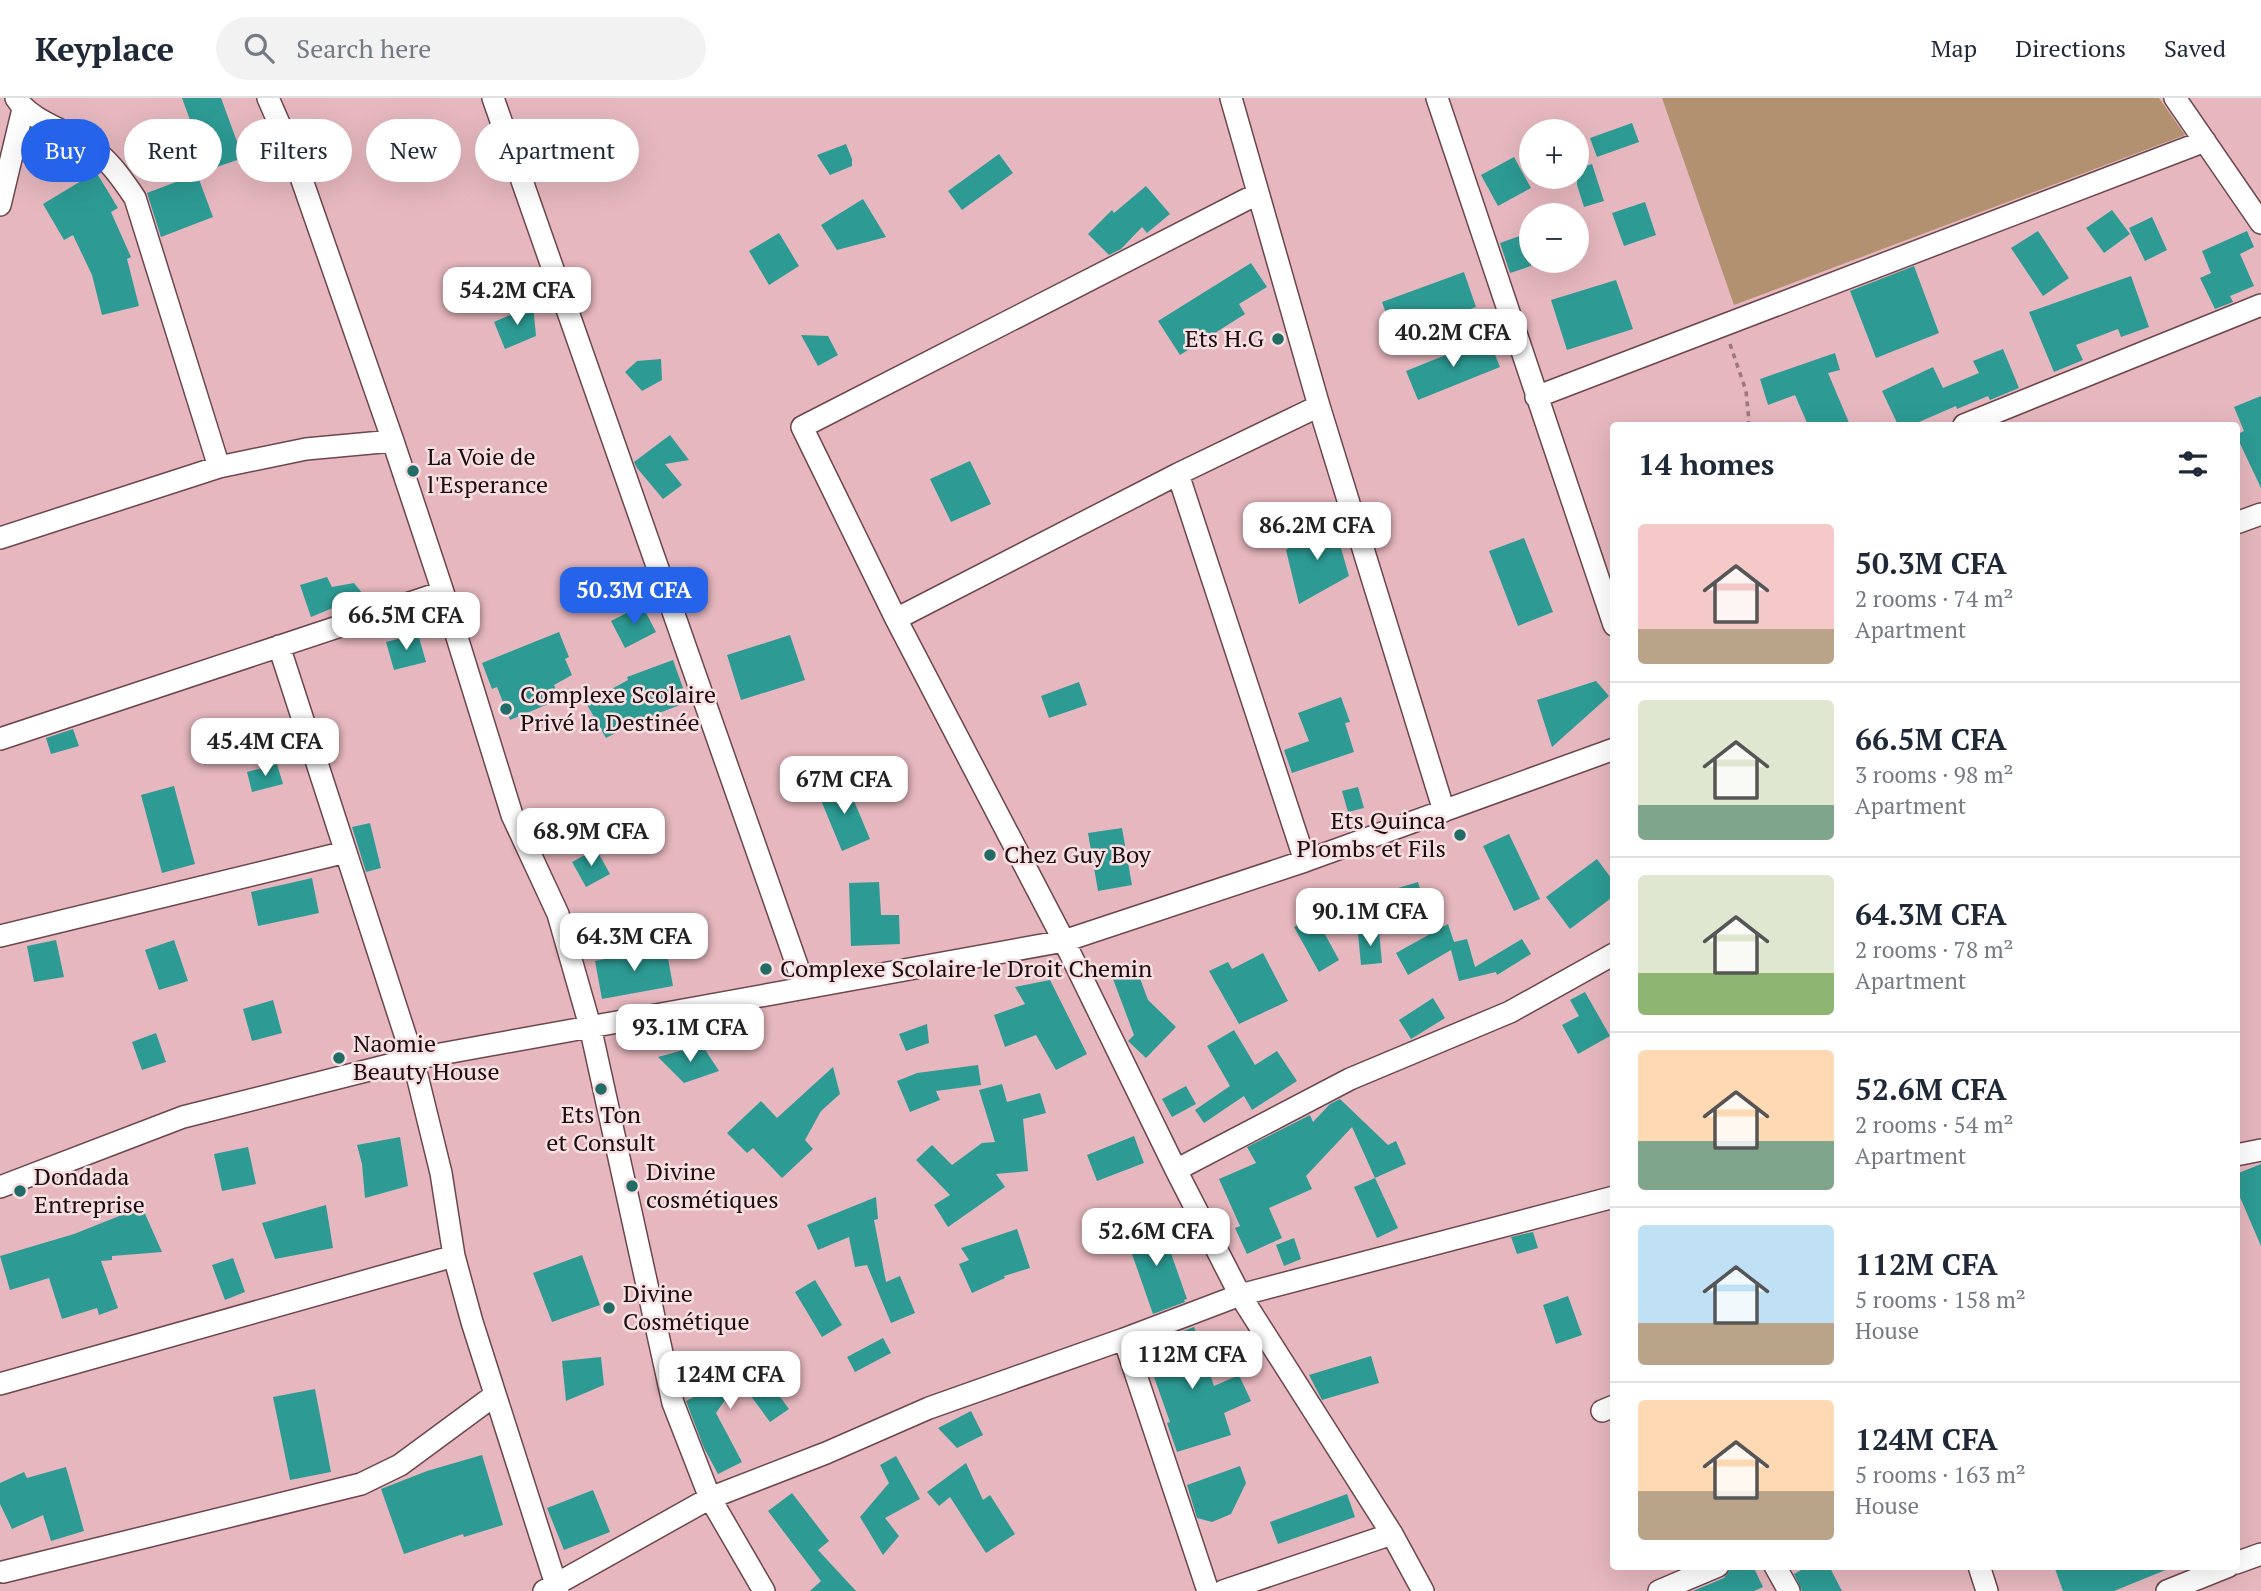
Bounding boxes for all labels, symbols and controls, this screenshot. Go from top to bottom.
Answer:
search box [216,17,706,80]
text: Keyplace [35,27,174,70]
icon: search [240,29,278,67]
text: Search here [296,31,431,65]
text: Map [1931,32,1977,64]
text: Directions [2015,32,2126,64]
text: Saved [2164,32,2226,64]
chip: Buy [21,119,110,182]
chip: Rent [124,119,222,182]
chip: Filters [236,119,352,182]
chip: New [366,119,461,182]
chip: Apartment [475,119,639,182]
map controls [1519,119,1589,273]
button: + [1519,119,1589,189]
button: − [1519,203,1589,273]
pin: 54.2M CFA [437,268,597,327]
text: 54.2M CFA [459,274,575,305]
pin: 40.2M CFA [1373,310,1533,369]
text: 40.2M CFA [1395,316,1511,347]
place label: Ets H.G [1185,322,1264,354]
marker: Ets H.G [1270,331,1286,347]
place label: La Voie de l'Esperance [427,440,548,500]
text: 14 homes [1638,444,1774,484]
icon: filters [2174,445,2212,483]
marker: La Voie de l'Esperance [405,463,421,479]
pin: 86.2M CFA [1237,503,1397,562]
text: 86.2M CFA [1259,509,1375,540]
text: 50.3M CFA [1855,543,2007,583]
icon: home [1694,552,1778,636]
pin: 50.3M CFA [554,568,714,627]
text: 50.3M CFA [576,574,692,605]
text: 2 rooms · 74 m² [1855,583,2014,614]
pin: 66.5M CFA [326,592,486,652]
text: 66.5M CFA [348,599,464,630]
text: Apartment [1855,614,1966,645]
place label: Complexe Scolaire Privé la Destinée [520,678,716,738]
marker: Complexe Scolaire Privé la Destinée [498,701,514,717]
pin: 45.4M CFA [185,718,345,778]
text: 66.5M CFA [1855,719,2007,759]
text: 45.4M CFA [207,725,323,756]
icon: home [1694,728,1778,812]
pin: 67M CFA [779,756,909,816]
text: 3 rooms · 98 m² [1855,759,2014,790]
text: 67M CFA [796,763,892,794]
text: Apartment [1855,790,1966,821]
place label: Ets Quinca Plombs et Fils [1296,804,1446,864]
pin: 68.9M CFA [511,808,671,868]
text: 68.9M CFA [533,815,649,846]
marker: Ets Quinca Plombs et Fils [1452,827,1468,843]
place label: Chez Guy Boy [1004,838,1152,870]
marker: Chez Guy Boy [982,847,998,863]
pin: 90.1M CFA [1290,888,1450,948]
text: 64.3M CFA [1855,894,2007,934]
text: 90.1M CFA [1312,895,1428,926]
icon: home [1694,903,1778,987]
pin: 64.3M CFA [554,914,714,973]
text: 64.3M CFA [576,920,692,951]
text: 2 rooms · 78 m² [1855,934,2014,965]
place label: Complexe Scolaire le Droit Chemin [780,952,1152,984]
marker: Complexe Scolaire le Droit Chemin [758,961,774,977]
text: Apartment [1855,965,1966,996]
pin: 93.1M CFA [610,1004,770,1064]
text: 93.1M CFA [632,1011,748,1042]
place label: Naomie Beauty House [353,1027,500,1087]
marker: Naomie Beauty House [331,1050,347,1066]
text: 52.6M CFA [1855,1069,2007,1109]
icon: home [1694,1078,1778,1162]
marker: Ets Ton et Consult [593,1081,609,1097]
place label: Ets Ton et Consult [546,1098,656,1158]
text: 2 rooms · 54 m² [1855,1109,2014,1140]
text: Apartment [1855,1140,1966,1171]
place label: Divine cosmétiques [646,1155,779,1215]
place label: Dondada Entreprise [34,1160,145,1220]
marker: Divine cosmétiques [624,1178,640,1194]
marker: Dondada Entreprise [12,1183,28,1199]
pin: 52.6M CFA [1076,1208,1236,1268]
text: 52.6M CFA [1098,1215,1214,1246]
text: 112M CFA [1855,1244,1998,1284]
icon: home [1694,1253,1778,1337]
place label: Divine Cosmétique [623,1277,749,1337]
text: 5 rooms · 158 m² [1855,1284,2026,1315]
marker: Divine Cosmétique [601,1300,617,1316]
text: House [1855,1315,1919,1346]
pin: 112M CFA [1120,1332,1264,1391]
text: 112M CFA [1137,1338,1247,1369]
pin: 124M CFA [658,1352,802,1411]
text: 124M CFA [675,1358,785,1389]
text: 124M CFA [1855,1419,1998,1459]
icon: home [1694,1428,1778,1512]
text: 5 rooms · 163 m² [1855,1459,2026,1490]
text: House [1855,1490,1919,1521]

